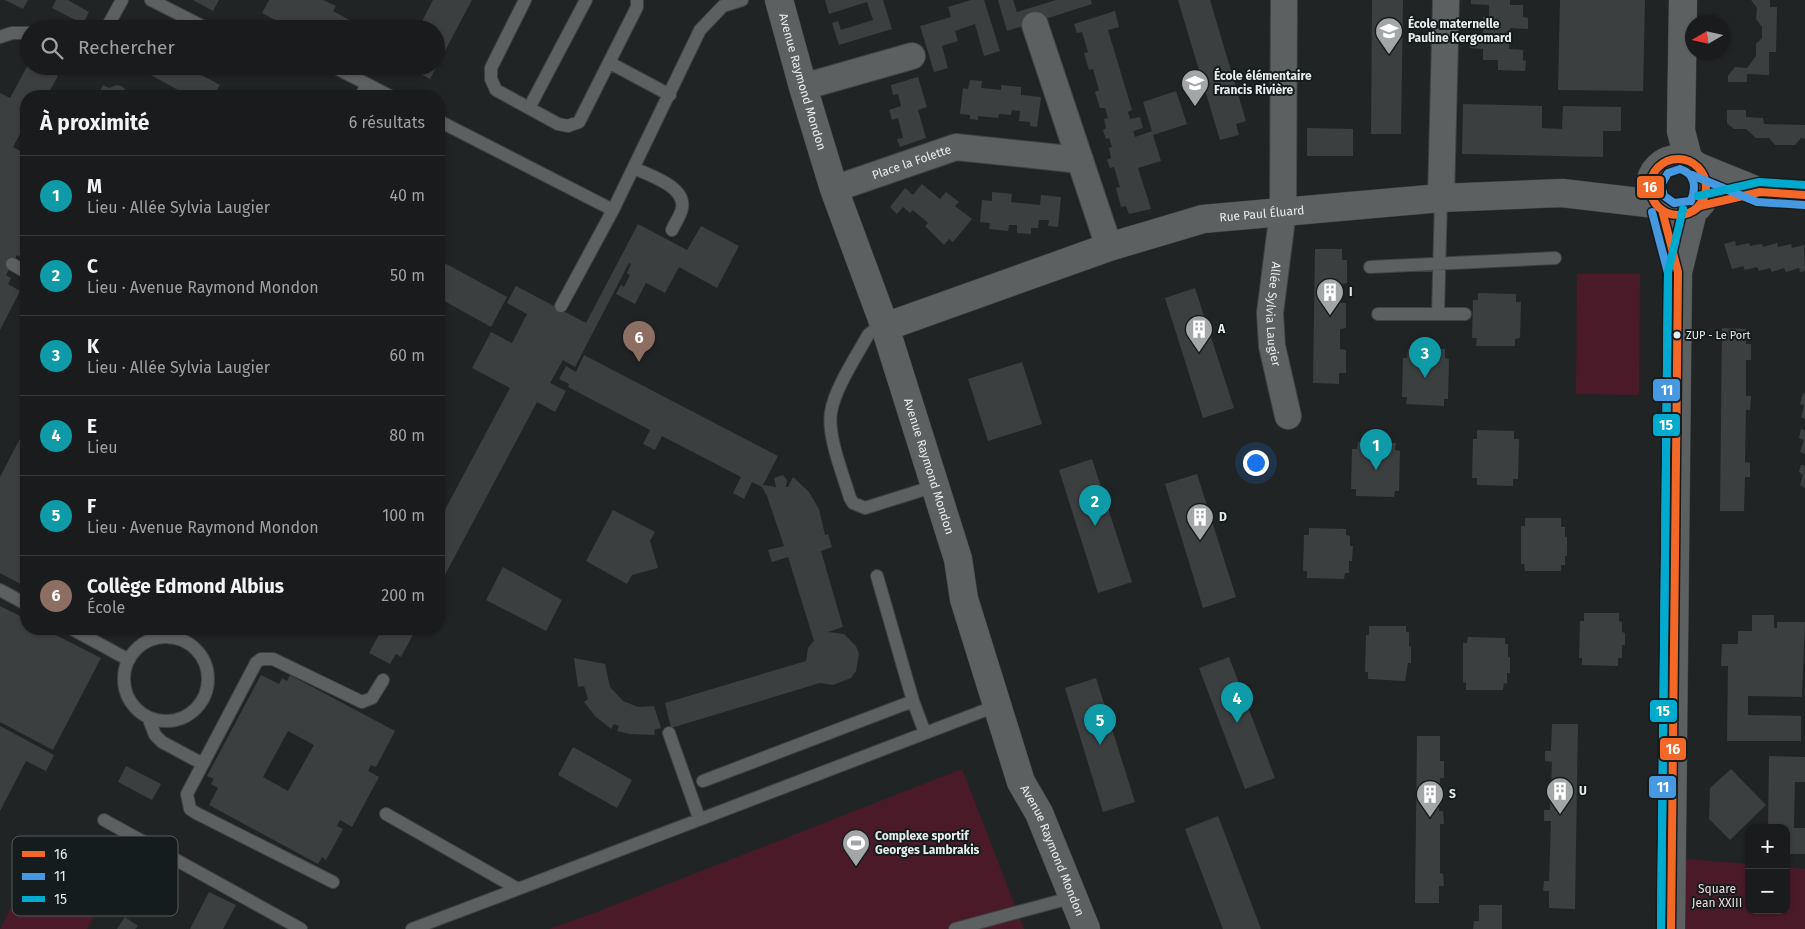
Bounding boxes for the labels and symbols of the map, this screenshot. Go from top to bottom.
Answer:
street label: Avenue Raymond Mondon [776,12,829,152]
place label: École maternelle Pauline Kergomard [1408,15,1512,45]
north arrow [1685,15,1730,60]
school or university icon: École maternelle Pauline Kergomard [1374,16,1404,55]
place label: École élémentaire Francis Rivière [1214,67,1312,97]
school or university icon: École élémentaire Francis Rivière [1180,68,1210,107]
street label: Place la Folette [870,142,953,182]
line badge: 16 [1636,175,1665,199]
text: 16 [1643,179,1657,196]
street label: Rue Paul Éluard [1219,203,1305,225]
street label: Allée Sylvia Laugier [1263,261,1284,368]
building icon: I [1315,277,1345,316]
place label: I [1349,285,1353,299]
building icon: A [1184,314,1214,353]
pin: 6 [623,321,655,362]
place label: A [1217,322,1226,336]
place label: ZUP - Le Port [1686,329,1750,342]
marker: ZUP - Le Port [1672,330,1682,340]
pin: 3 [1409,337,1441,378]
line badge: 11 [1652,378,1681,402]
text: 11 [1661,382,1673,399]
street label: Avenue Raymond Mondon [901,397,957,536]
line badge: 15 [1652,413,1681,437]
text: 15 [1659,417,1673,434]
pin: 1 [1360,429,1392,470]
your location [1243,450,1269,476]
pin: 2 [1079,485,1111,526]
building icon: D [1185,502,1215,541]
place label: D [1219,510,1227,524]
pin: 4 [1221,682,1253,723]
line badge: 15 [1649,699,1678,723]
text: 15 [1656,703,1670,720]
pin: 5 [1084,704,1116,745]
line badge: 16 [1659,737,1687,761]
text: 16 [1666,741,1680,758]
line badge: 11 [1648,775,1677,799]
building icon: U [1545,776,1575,815]
building icon: S [1415,779,1445,818]
text: 11 [1657,779,1669,796]
street label: Avenue Raymond Mondon [1017,783,1087,918]
place label: U [1579,784,1587,798]
place label: S [1449,787,1456,801]
sports icon: Complexe sportif Georges Lambrakis [841,828,871,867]
place label: Complexe sportif Georges Lambrakis [875,829,980,857]
legend [12,836,178,916]
text: 16 [54,846,68,863]
text: 11 [54,868,66,885]
park label: Square Jean XXIII [1692,882,1742,910]
text: 15 [54,891,67,908]

